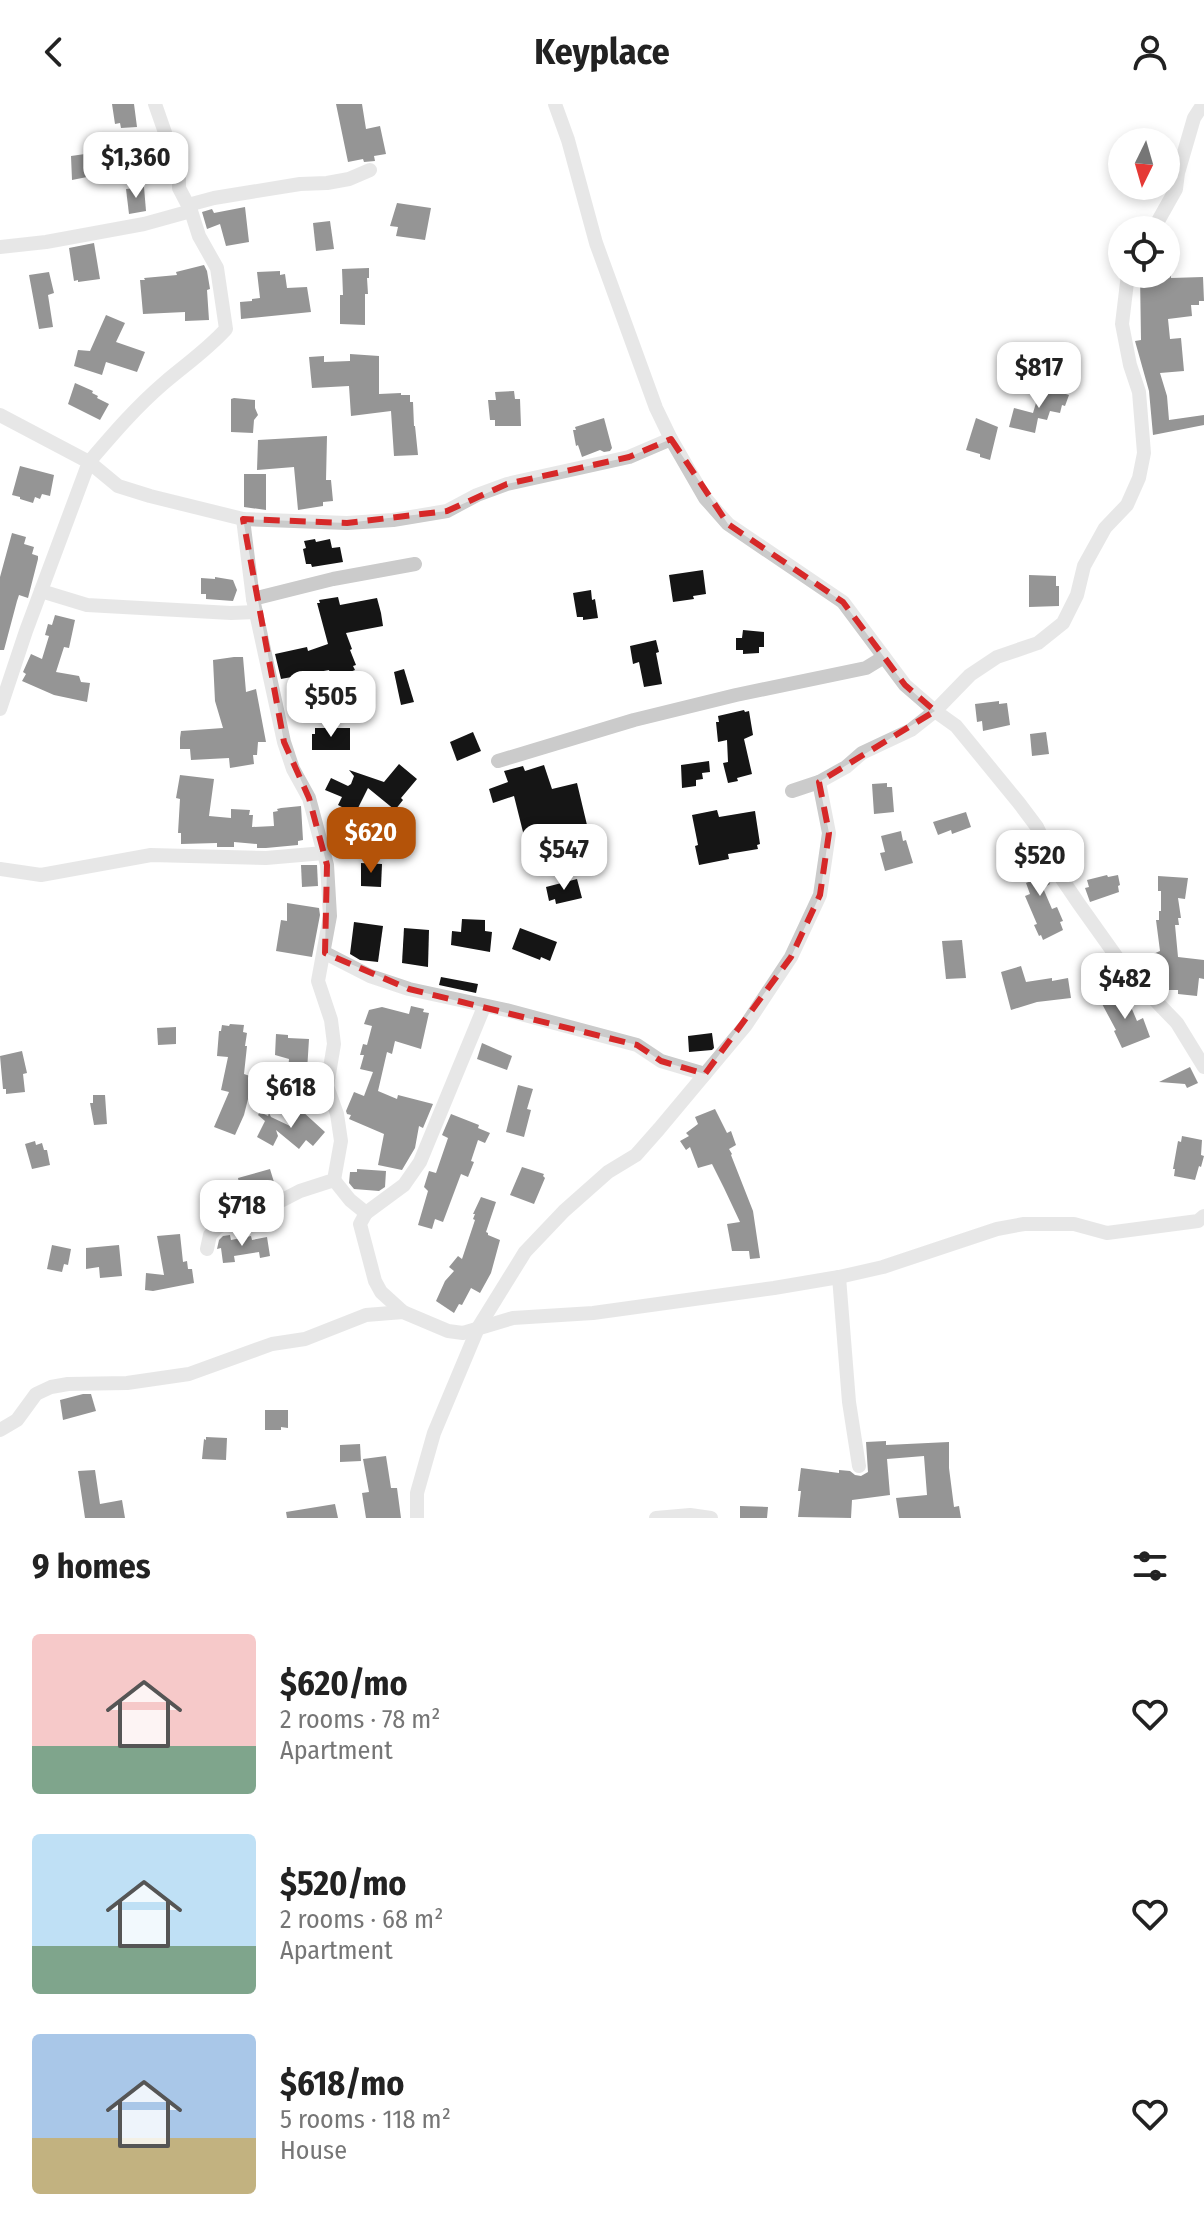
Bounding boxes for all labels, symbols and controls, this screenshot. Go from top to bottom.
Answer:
icon: back [32,30,76,74]
text: Keyplace [534,30,670,74]
icon: person [1128,30,1172,74]
north arrow [1108,128,1180,200]
map controls [1108,128,1180,288]
pin: $1,360 [71,132,201,200]
text: $1,360 [101,142,171,173]
button: locate [1108,216,1180,288]
pin: $817 [992,342,1086,410]
text: $817 [1015,352,1063,383]
pin: $505 [284,671,378,739]
text: $505 [305,681,357,712]
pin: $620 [324,807,418,875]
text: $620 [345,817,397,848]
pin: $547 [517,824,611,892]
pin: $520 [993,830,1087,898]
text: $547 [539,834,589,865]
text: $520 [1014,840,1066,871]
pin: $482 [1078,953,1172,1021]
text: $482 [1099,963,1151,994]
pin: $618 [244,1062,338,1130]
text: $618 [266,1072,316,1103]
pin: $718 [195,1180,289,1248]
text: $718 [218,1190,266,1221]
icon: filters [1128,1544,1172,1588]
text: 9 homes [32,1546,151,1587]
text: $620/mo [280,1663,408,1704]
icon: home [96,1666,192,1762]
icon: heart [1128,1692,1172,1736]
text: 2 rooms · 78 m² [280,1704,441,1735]
text: Apartment [280,1735,393,1766]
text: $520/mo [280,1863,407,1904]
icon: home [96,1866,192,1962]
icon: heart [1128,1892,1172,1936]
text: 2 rooms · 68 m² [280,1904,443,1935]
text: Apartment [280,1935,393,1966]
text: $618/mo [280,2063,404,2104]
icon: home [96,2066,192,2162]
icon: heart [1128,2092,1172,2136]
text: 5 rooms · 118 m² [280,2104,451,2135]
text: House [280,2135,347,2166]

